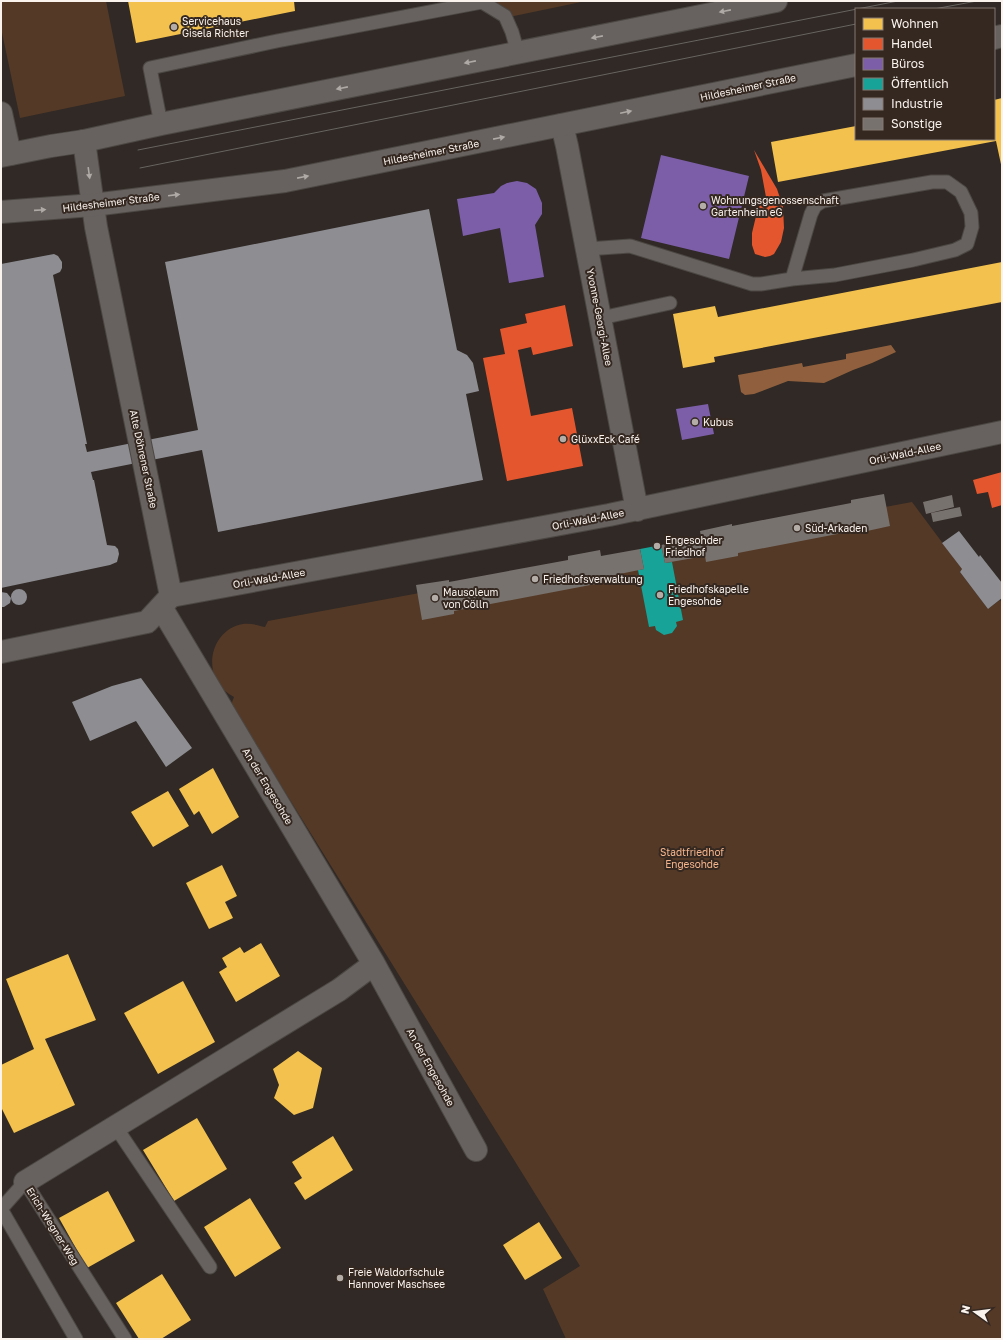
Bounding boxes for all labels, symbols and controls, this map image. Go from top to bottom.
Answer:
legend [855,8,995,140]
one-way arrow [718,9,731,15]
place label: Servicehaus Gisela Richter [182,15,249,39]
text: Wohnen [891,16,938,31]
marker: Servicehaus Gisela Richter [169,22,179,32]
one-way arrow [591,34,603,40]
text: Handel [891,36,933,51]
text: Büros [891,56,924,71]
one-way arrow [463,60,476,66]
street label: Hildesheimer Straße [699,71,797,103]
text: Öffentlich [891,76,949,91]
one-way arrow [336,85,348,91]
text: Industrie [891,96,943,111]
one-way arrow [620,109,632,115]
text: Sonstige [891,116,942,131]
one-way arrow [493,135,505,141]
street label: Hildesheimer Straße [382,137,480,167]
one-way arrow [86,167,92,179]
one-way arrow [296,174,309,180]
street label: Hildesheimer Straße [62,190,160,214]
one-way arrow [168,191,180,198]
place label: Wohnungsgenossenschaft Gartenheim eG [711,194,839,218]
marker: Wohnungsgenossenschaft Gartenheim eG [698,201,708,211]
one-way arrow [34,206,46,213]
street label: Yvonne-Georgi-Allee [585,267,615,367]
street label: Alte Döhrener Straße [128,409,160,509]
place label: Kubus [703,416,733,428]
marker: Kubus [690,417,700,427]
place label: GlüxxEck Café [571,433,640,445]
marker: GlüxxEck Café [558,434,568,444]
street label: Orli-Wald-Allee [868,439,942,466]
street label: Orli-Wald-Allee [551,506,625,532]
place label: Süd-Arkaden [805,522,867,534]
marker: Süd-Arkaden [792,523,802,533]
place label: Engesohder Friedhof [665,534,723,558]
marker: Engesohder Friedhof [652,541,662,551]
street label: Orli-Wald-Allee [232,566,306,590]
place label: Friedhofsverwaltung [543,573,643,585]
marker: Friedhofsverwaltung [530,574,540,584]
place label: Friedhofskapelle Engesohde [668,583,749,607]
place label: Mausoleum von Cölln [443,586,499,610]
marker: Friedhofskapelle Engesohde [655,590,665,600]
marker: Mausoleum von Cölln [430,593,440,603]
street label: An der Engesohde [240,745,296,827]
park label: Stadtfriedhof Engesohde [660,846,724,870]
street label: An der Engesohde [405,1026,458,1108]
street label: Erich-Wegner-Weg [24,1185,82,1267]
place label: Freie Waldorfschule Hannover Maschsee [348,1266,445,1290]
marker: Freie Waldorfschule Hannover Maschsee [335,1273,345,1283]
north arrow [955,1292,995,1332]
text: N [957,1304,972,1315]

